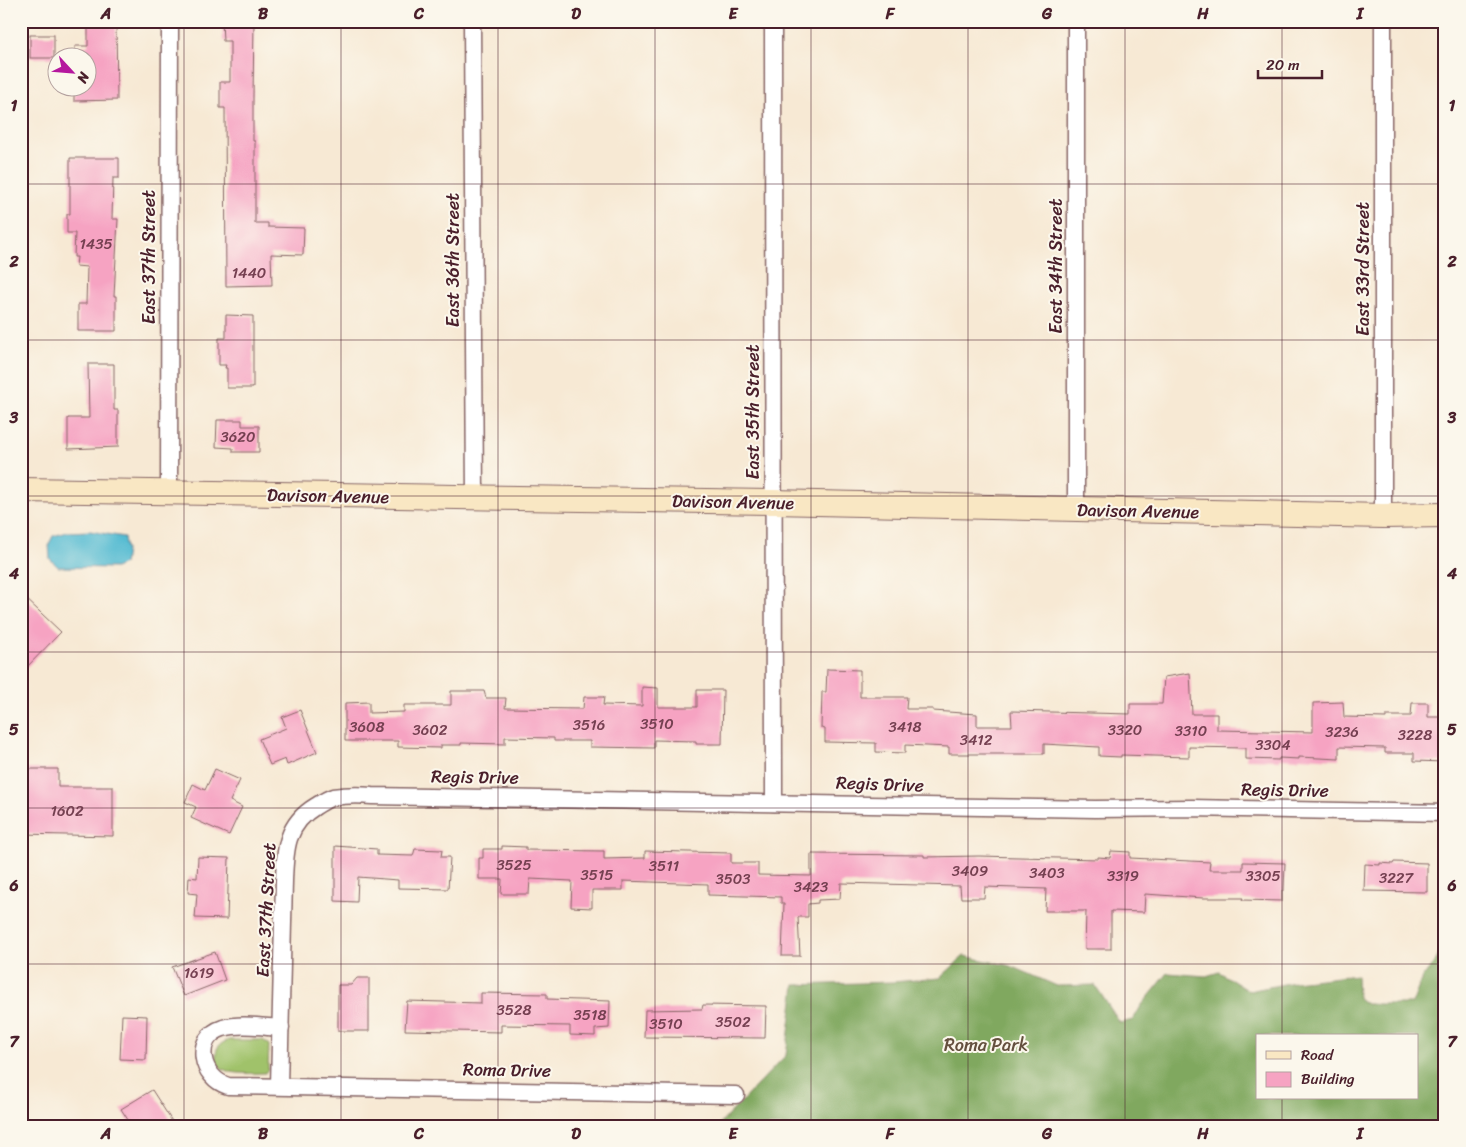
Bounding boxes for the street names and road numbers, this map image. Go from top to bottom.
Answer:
street label: East 37th Street [133,190,165,324]
street label: East 36th Street [437,193,469,327]
street label: East 34th Street [1040,198,1072,334]
street label: East 33rd Street [1347,202,1379,336]
street label: East 35th Street [737,344,769,480]
street label: Davison Avenue [267,479,390,513]
street label: Davison Avenue [672,485,795,519]
street label: Davison Avenue [1077,494,1200,528]
street label: Regis Drive [431,760,519,794]
street label: Regis Drive [835,766,925,802]
street label: Regis Drive [1241,773,1329,807]
street label: East 37th Street [247,842,285,978]
street label: Roma Drive [463,1053,551,1087]

